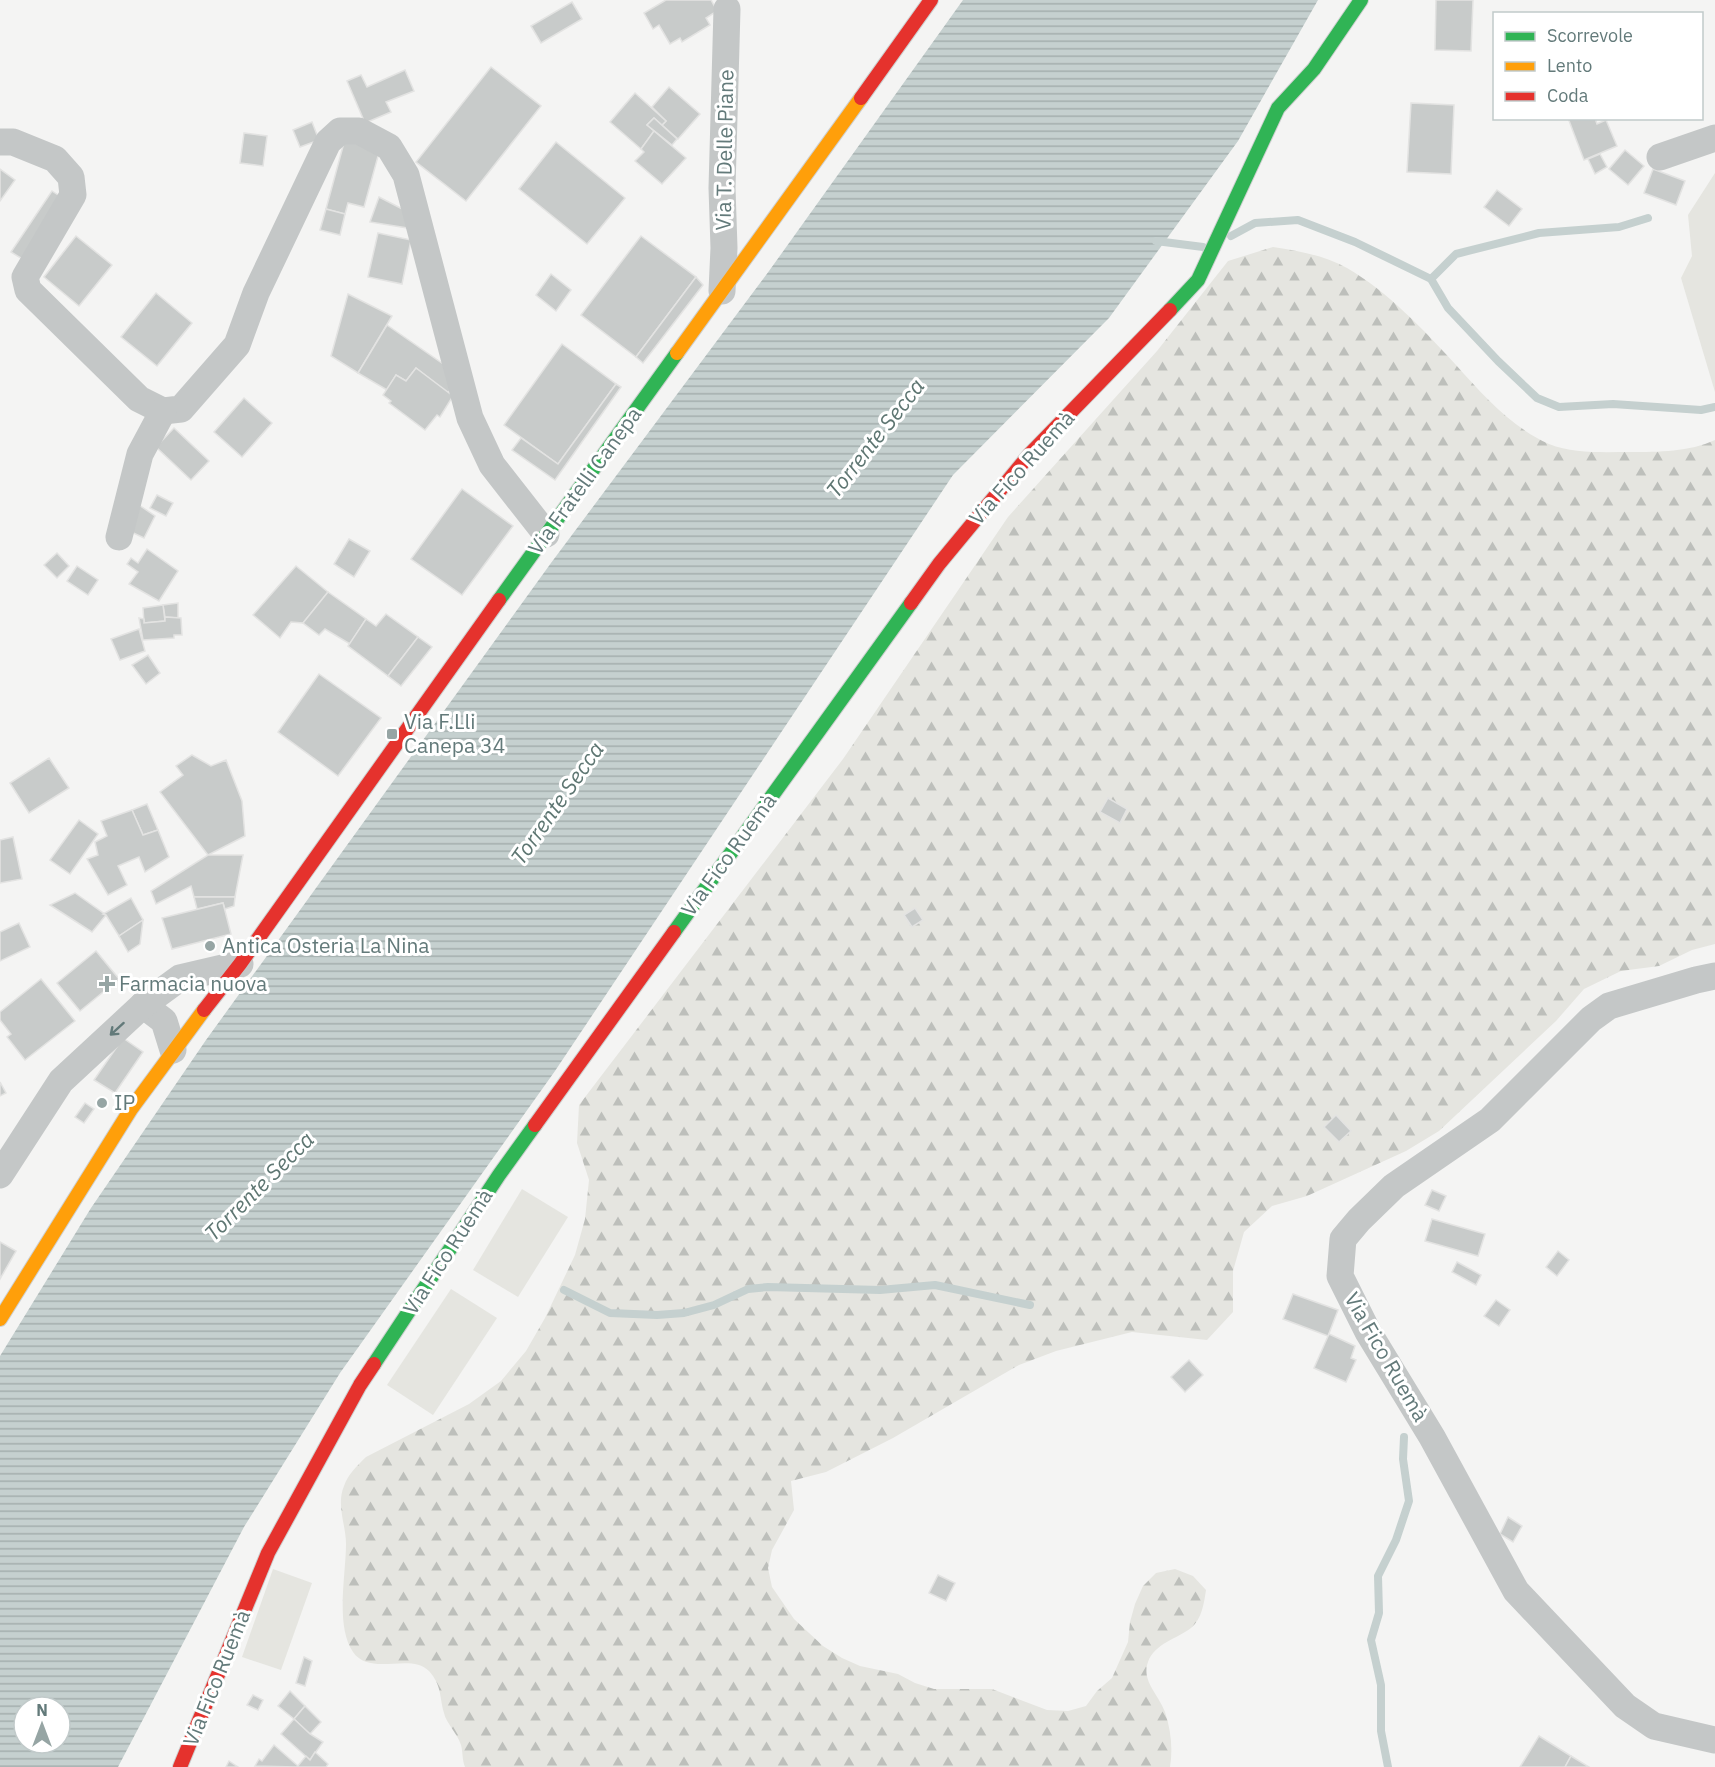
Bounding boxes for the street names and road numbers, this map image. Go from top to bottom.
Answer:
street label: Via T. Delle Piane [709,69,739,231]
street label: Via Fratelli Canepa [521,401,647,560]
street label: Via Fico Ruemà [962,404,1080,531]
street label: Via Fico Ruemà [674,788,782,921]
street label: Via Fico Ruemà [396,1183,498,1320]
street label: Via Fico Ruemà [1339,1287,1435,1426]
street label: Via Fico Ruemà [176,1605,256,1750]

